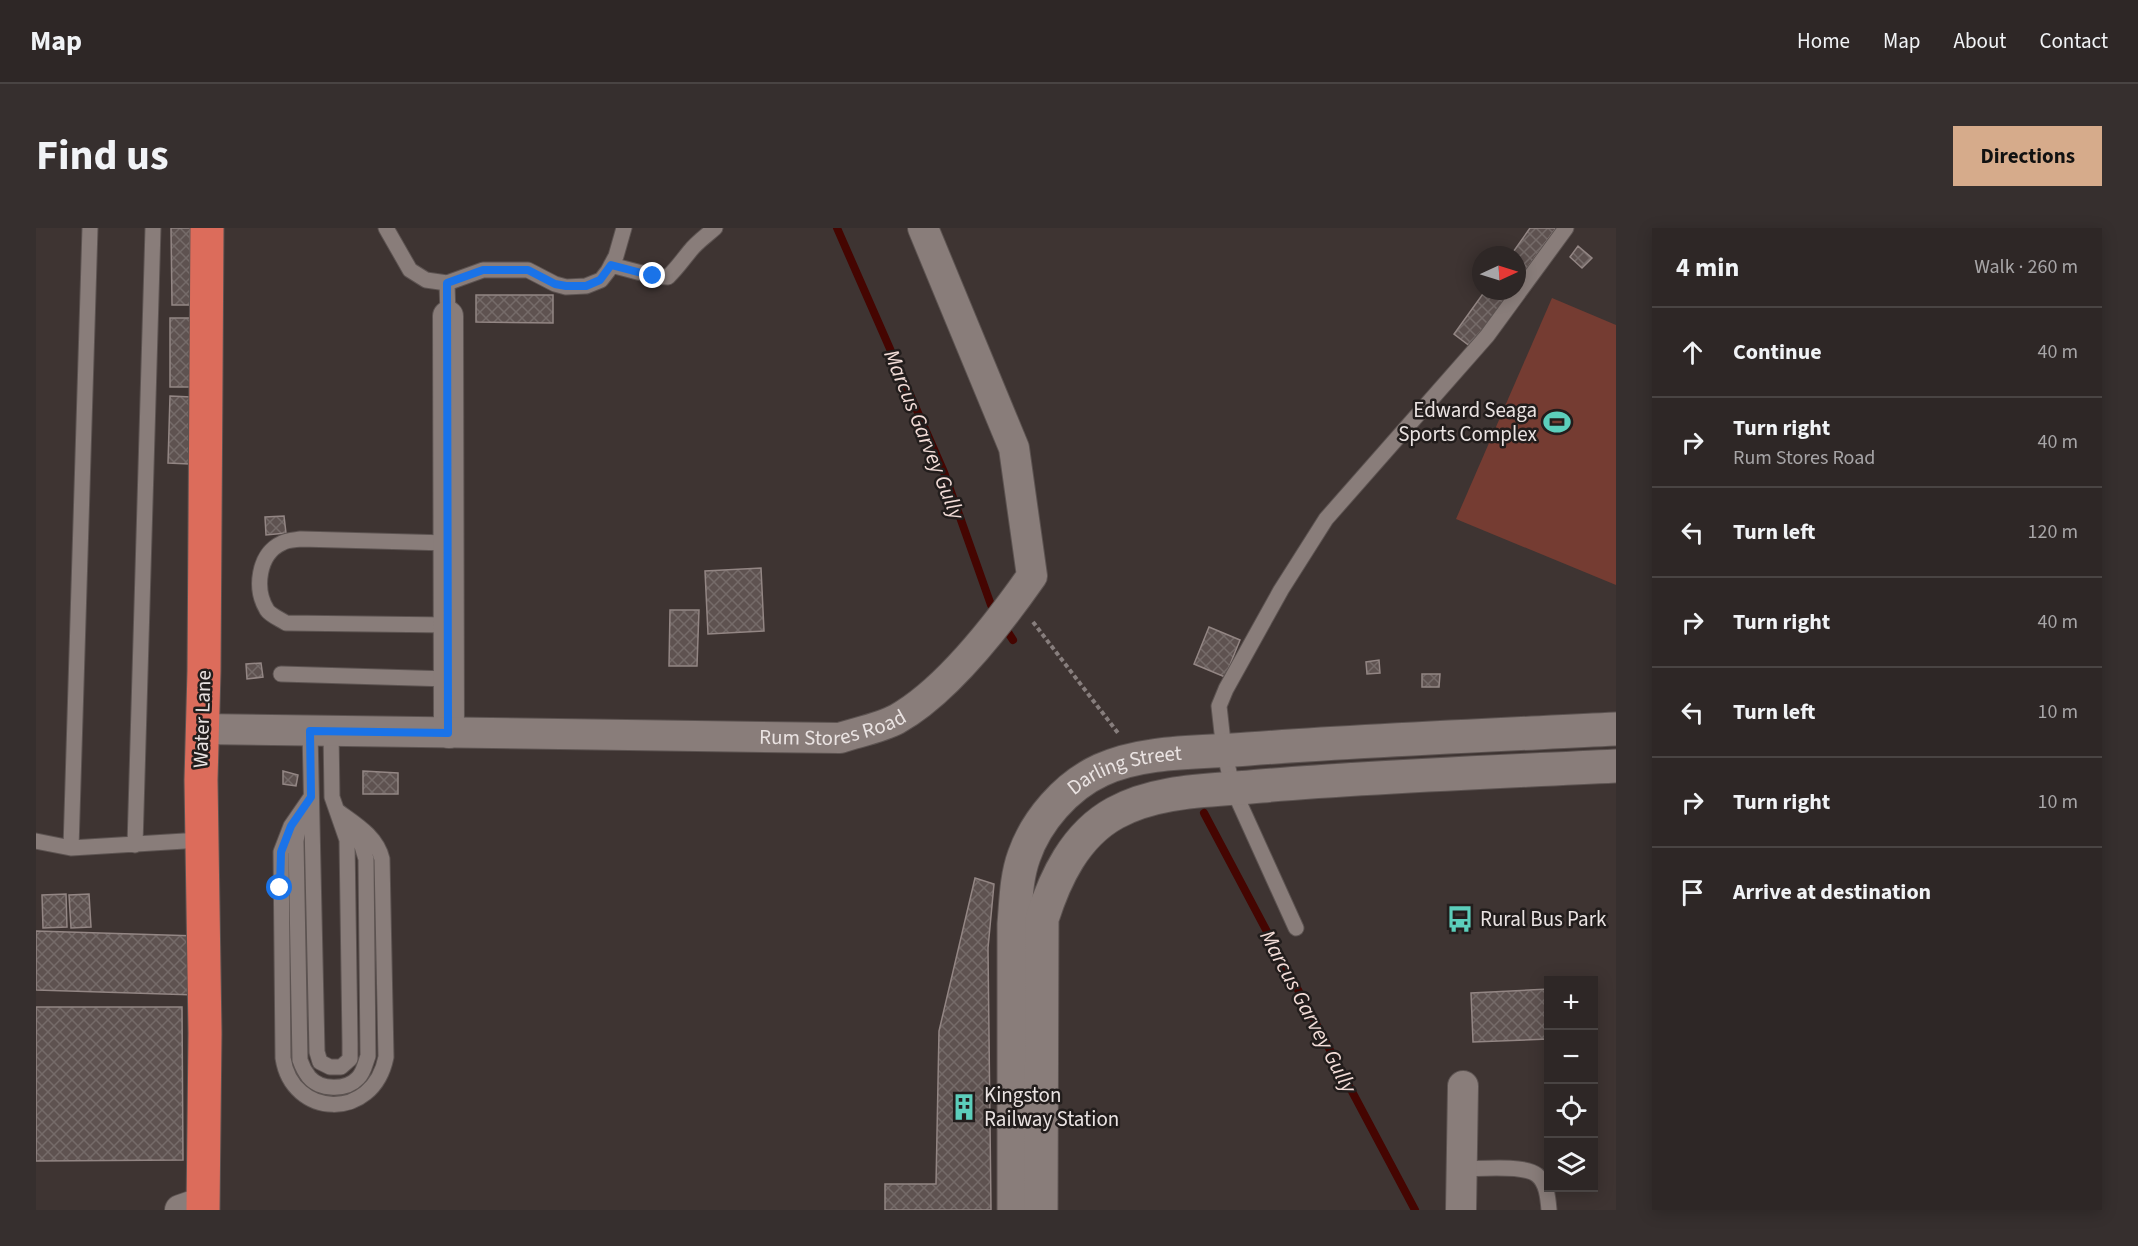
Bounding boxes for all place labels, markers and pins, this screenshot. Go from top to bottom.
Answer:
place label: Edward Seaga Sports Complex [1398,395,1538,449]
sports icon: Edward Seaga Sports Complex [1542,407,1572,437]
bus stop icon: Rural Bus Park [1445,904,1475,934]
place label: Rural Bus Park [1480,904,1607,934]
place label: Kingston Railway Station [984,1080,1119,1134]
building icon: Kingston Railway Station [949,1092,979,1122]

